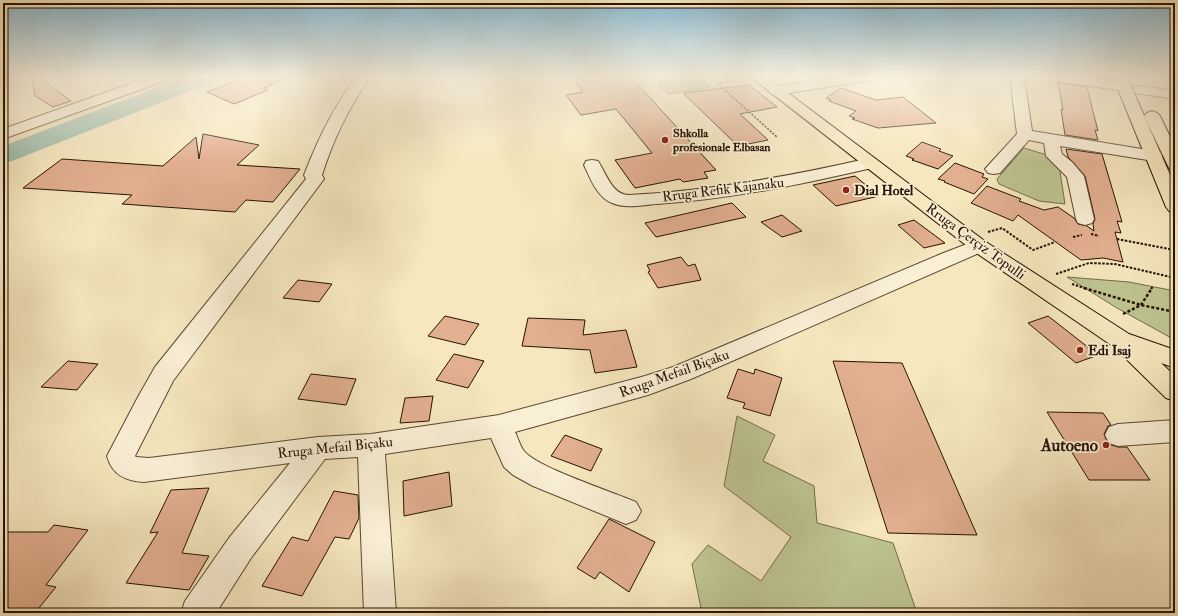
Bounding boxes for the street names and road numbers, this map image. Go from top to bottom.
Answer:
street label: Rruga Refik Kajanaku [661,174,785,205]
street label: Rruga Çerçiz Topulli [922,200,1029,284]
street label: Rruga Mefail Biçaku [617,346,731,401]
street label: Rruga Mefail Biçaku [277,433,394,462]

